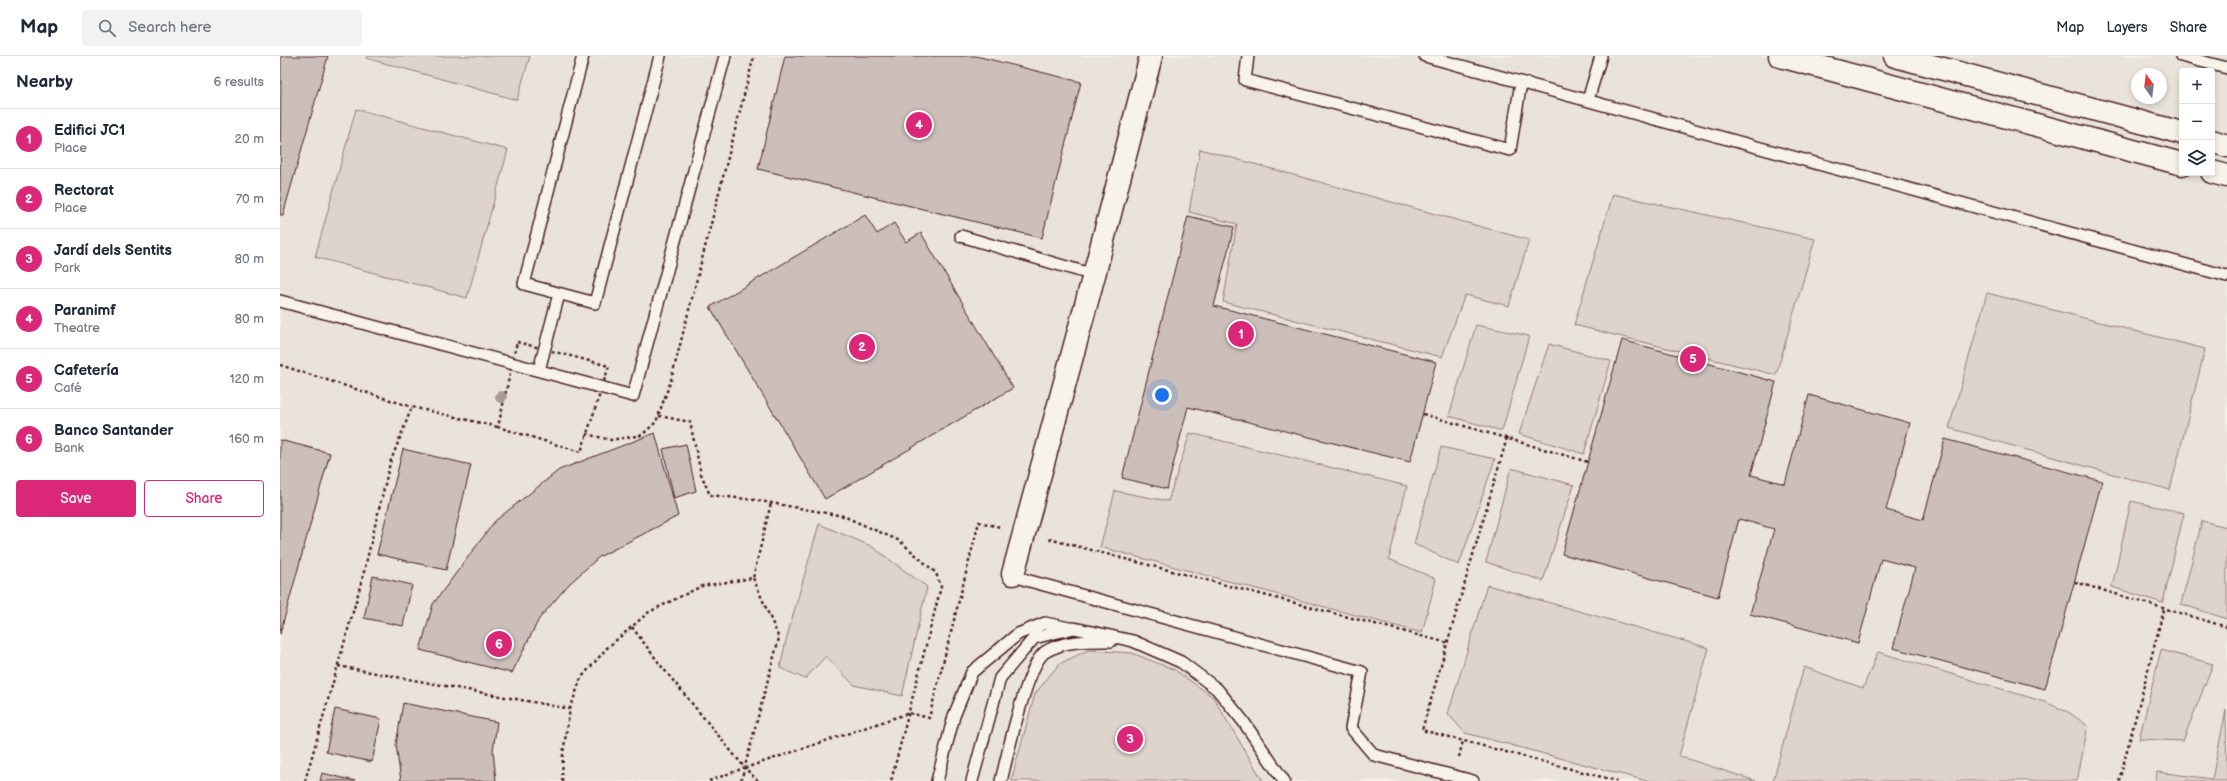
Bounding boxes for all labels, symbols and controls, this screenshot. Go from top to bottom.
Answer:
search box [82,10,362,46]
text: Map [20,16,58,39]
icon: search [96,17,118,39]
text: Search here [128,18,211,37]
text: Map [2056,19,2084,36]
text: Layers [2106,19,2148,36]
text: Share [2170,19,2207,36]
north arrow [2131,68,2167,104]
map controls [2179,68,2215,176]
button: + [2179,68,2215,104]
text: Nearby [16,72,73,92]
text: 6 results [214,74,264,90]
button: − [2179,104,2215,140]
pin: 4 [906,110,932,140]
text: Edifici JC1 [54,121,125,140]
text: 1 [26,131,32,147]
text: 20 m [234,131,264,147]
text: Place [54,140,87,156]
button: layers [2179,140,2215,176]
text: Rectorat [54,181,114,200]
text: 2 [25,191,33,207]
text: 70 m [236,191,264,207]
text: Place [54,200,87,216]
text: Jardí dels Sentits [54,241,172,260]
text: 3 [25,251,33,267]
text: 80 m [235,251,264,267]
text: Park [54,260,80,276]
text: Paranimf [54,301,116,320]
text: 4 [25,311,33,327]
text: 80 m [235,311,264,327]
pin: 1 [1228,319,1254,349]
text: Theatre [54,320,100,336]
pin: 2 [849,332,875,362]
pin: 5 [1680,344,1706,374]
text: Cafetería [54,361,119,380]
text: 5 [25,371,33,387]
text: 120 m [229,371,264,387]
text: Café [54,380,82,396]
your location [1152,385,1172,405]
text: Banco Santander [54,421,174,440]
text: 6 [25,431,33,447]
text: 160 m [229,431,264,447]
text: Bank [54,440,84,456]
button: Save [16,480,136,517]
button: Share [144,480,264,517]
pin: 6 [486,629,512,659]
pin: 3 [1117,724,1143,754]

